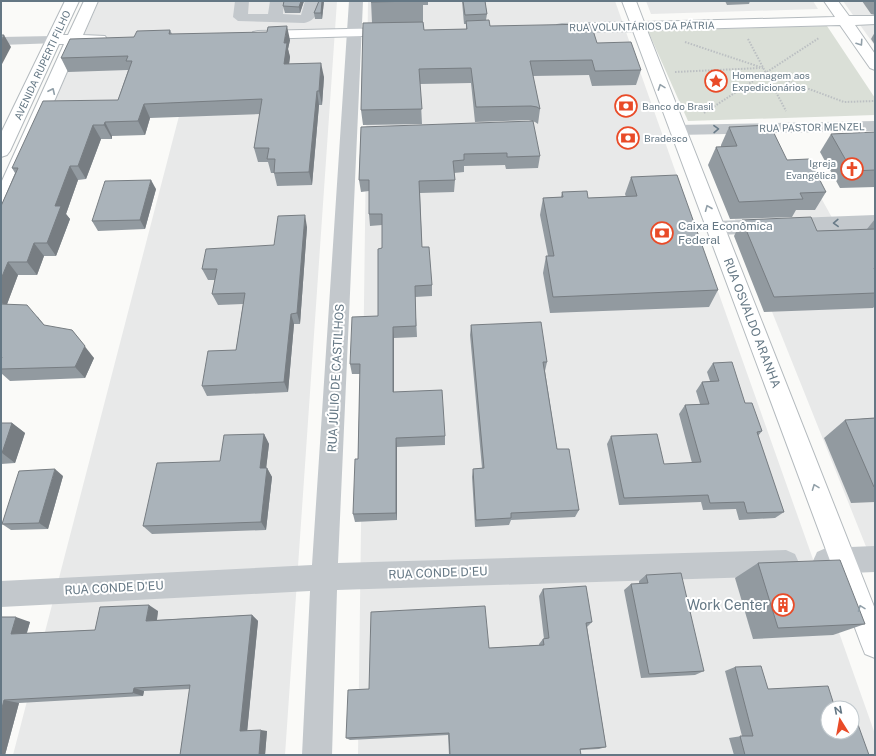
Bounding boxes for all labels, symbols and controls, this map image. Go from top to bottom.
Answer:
street label: AVENIDA RUPERTI FILHO [11,8,73,122]
street label: RUA VOLUNTÁRIOS DA PÁTRIA [569,19,715,33]
one-way arrow [855,39,863,46]
place icon: Homenagem aos Expedicionários [703,68,729,94]
place label: Homenagem aos Expedicionários [732,69,810,93]
one-way arrow [658,84,666,91]
one-way arrow [47,88,55,96]
bank icon: Banco do Brasil [613,93,639,119]
place label: Banco do Brasil [642,100,714,112]
street label: RUA PASTOR MENZEL [759,120,865,134]
bank icon: Bradesco [615,125,641,151]
one-way arrow [713,125,719,134]
place label: Bradesco [644,132,688,144]
church icon: Igreja Evangélica [839,156,865,182]
place label: Igreja Evangélica [786,157,836,181]
one-way arrow [705,205,713,212]
place label: Caixa Econômica Federal [678,219,773,247]
one-way arrow [833,219,839,227]
bank icon: Caixa Econômica Federal [649,220,675,246]
street label: RUA OSVALDO ARANHA [721,256,783,390]
street label: RUA JÚLIO DE CASTILHOS [325,303,347,453]
one-way arrow [811,483,819,490]
street label: RUA CONDE D'EU [388,564,488,582]
street label: RUA CONDE D'EU [64,578,164,598]
building icon: Work Center [770,592,796,618]
place label: Work Center [687,597,768,613]
one-way arrow [858,605,866,612]
north arrow [820,700,860,740]
text: N [833,703,843,717]

